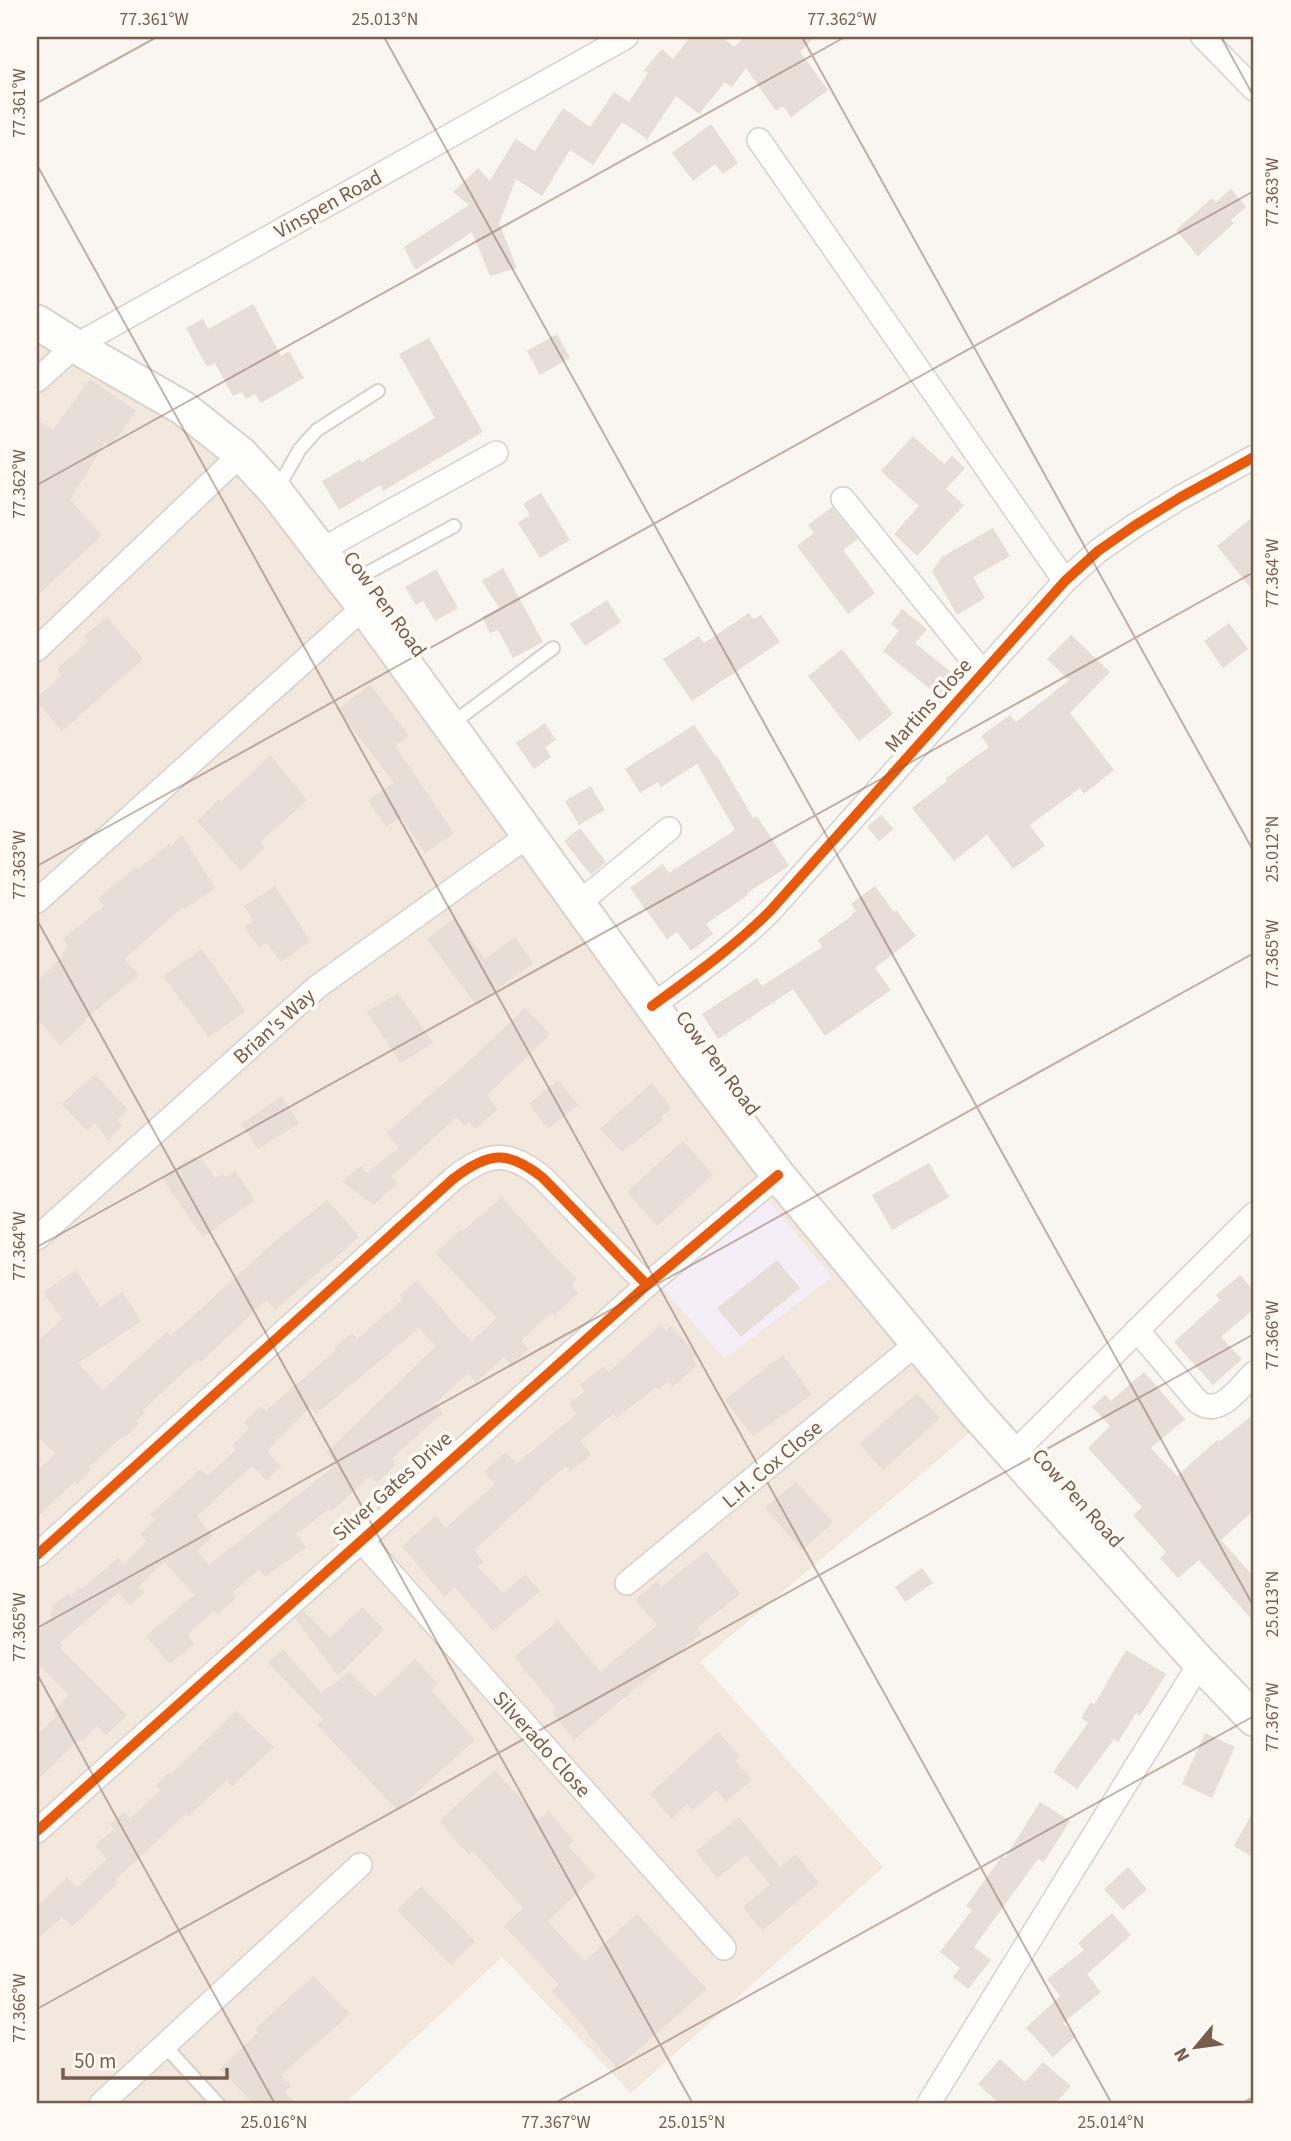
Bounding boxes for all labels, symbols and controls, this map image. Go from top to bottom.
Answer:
text: 77.361°W [119,7,189,32]
text: 25.013°N [352,7,418,32]
text: 77.362°W [807,7,877,32]
text: 77.361°W [7,68,32,138]
text: 77.363°W [1260,157,1285,227]
street label: Vinspen Road [269,162,387,246]
text: 77.362°W [7,449,32,519]
text: 77.364°W [1260,538,1285,608]
street label: Cow Pen Road [336,545,434,663]
street label: Martins Close [877,651,979,759]
text: 25.012°N [1260,816,1285,882]
text: 77.363°W [7,830,32,900]
text: 77.365°W [1260,919,1285,989]
street label: Brian's Way [226,981,322,1071]
street label: Cow Pen Road [668,1004,768,1122]
text: 77.364°W [7,1211,32,1281]
text: 77.366°W [1260,1300,1285,1370]
street label: L.H. Cox Close [715,1413,829,1515]
street label: Silver Gates Drive [325,1424,459,1548]
street label: Cow Pen Road [1025,1441,1131,1555]
text: 25.013°N [1260,1571,1285,1637]
text: 77.365°W [7,1592,32,1662]
text: 77.367°W [1260,1682,1285,1752]
street label: Silverado Close [486,1684,598,1804]
text: 77.366°W [7,1973,32,2043]
north arrow [1162,2011,1232,2082]
scale bar [63,2036,228,2080]
text: N [1168,2042,1197,2067]
text: 50 m [74,2046,116,2076]
text: 25.016°N [241,2110,307,2135]
text: 77.367°W [521,2110,591,2135]
text: 25.015°N [659,2110,725,2135]
text: 25.014°N [1078,2110,1144,2135]

